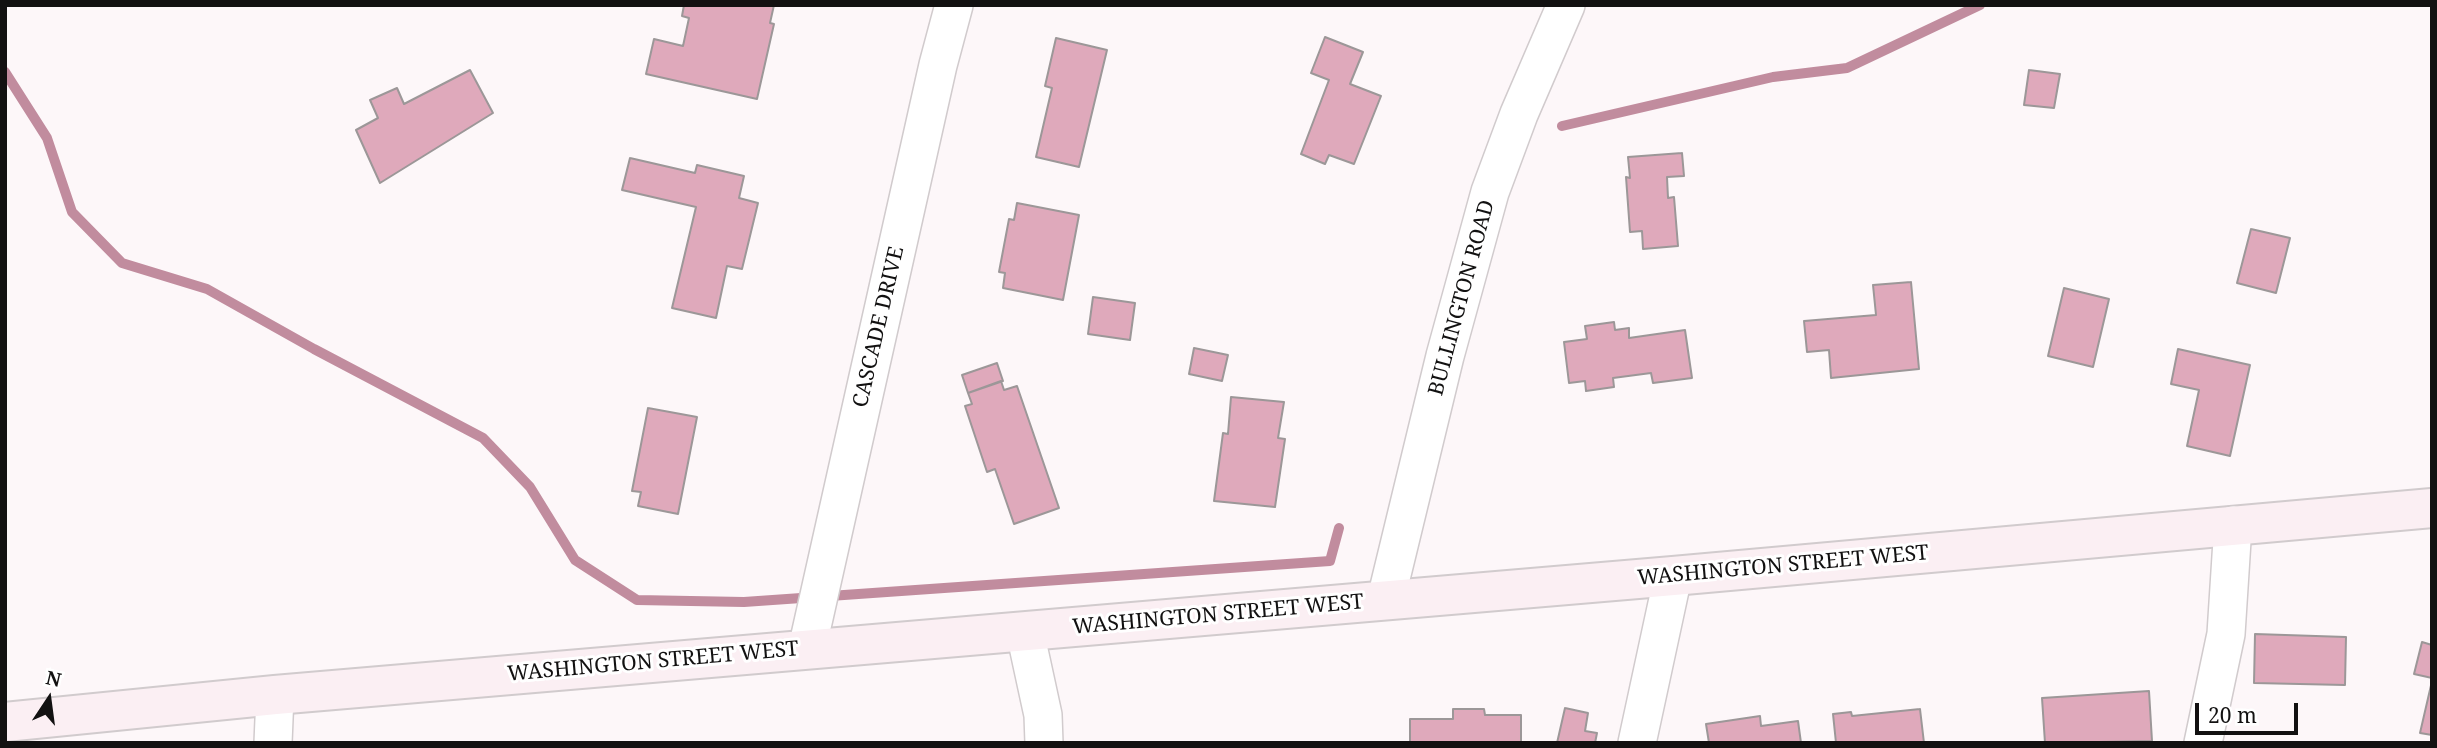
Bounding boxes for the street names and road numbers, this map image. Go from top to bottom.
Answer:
street label: BULLINGTON ROAD [1424,197,1500,399]
street label: CASCADE DRIVE [848,244,910,410]
street label: WASHINGTON STREET WEST [1636,541,1930,591]
street label: WASHINGTON STREET WEST [1071,590,1365,640]
street label: WASHINGTON STREET WEST [506,637,800,687]

